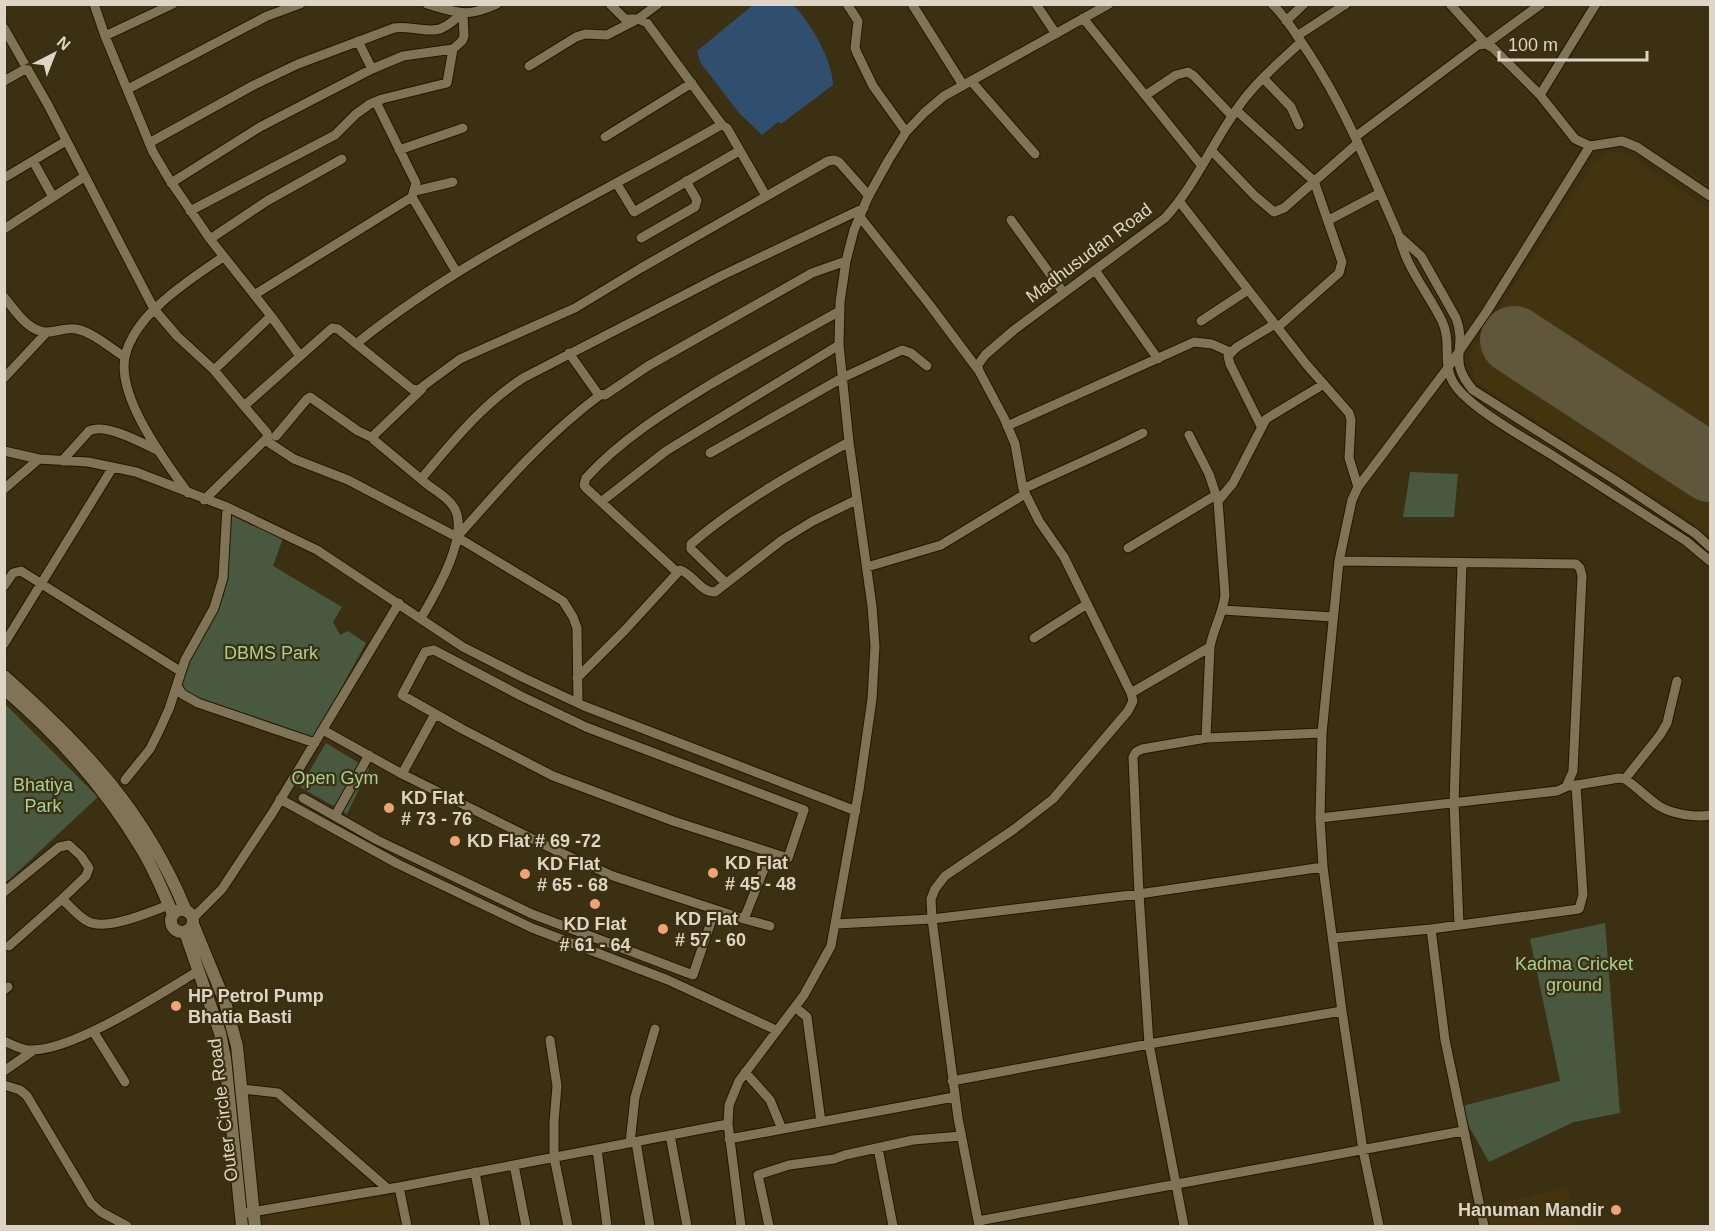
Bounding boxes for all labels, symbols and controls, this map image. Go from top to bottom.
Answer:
north arrow [24,24,84,84]
scale bar [1499,24,1648,62]
text: N [54,33,74,53]
text: 100 m [1508,35,1558,55]
street label: Madhusudan Road [1022,199,1156,307]
park label: DBMS Park [224,643,319,663]
park label: Open Gym [291,768,379,788]
park label: Bhatiya Park [13,775,74,816]
place label: KD Flat # 73 - 76 [401,788,472,829]
marker: KD Flat # 73 - 76 [382,801,396,815]
place label: KD Flat # 69 -72 [467,831,601,851]
marker: KD Flat # 69 -72 [448,834,462,848]
place label: KD Flat # 45 - 48 [725,853,796,894]
place label: KD Flat # 65 - 68 [537,854,608,895]
marker: KD Flat # 45 - 48 [706,866,720,880]
marker: KD Flat # 65 - 68 [518,867,532,881]
marker: KD Flat # 61 - 64 [588,897,602,911]
place label: KD Flat # 57 - 60 [675,909,746,950]
place label: KD Flat # 61 - 64 [559,914,631,955]
marker: KD Flat # 57 - 60 [656,922,670,936]
park label: Kadma Cricket ground [1515,954,1633,995]
place label: HP Petrol Pump Bhatia Basti [188,986,324,1027]
marker: HP Petrol Pump Bhatia Basti [169,999,183,1013]
street label: Outer Circle Road [204,1037,242,1183]
place label: Hanuman Mandir [1458,1200,1604,1220]
marker: Hanuman Mandir [1609,1203,1623,1217]

